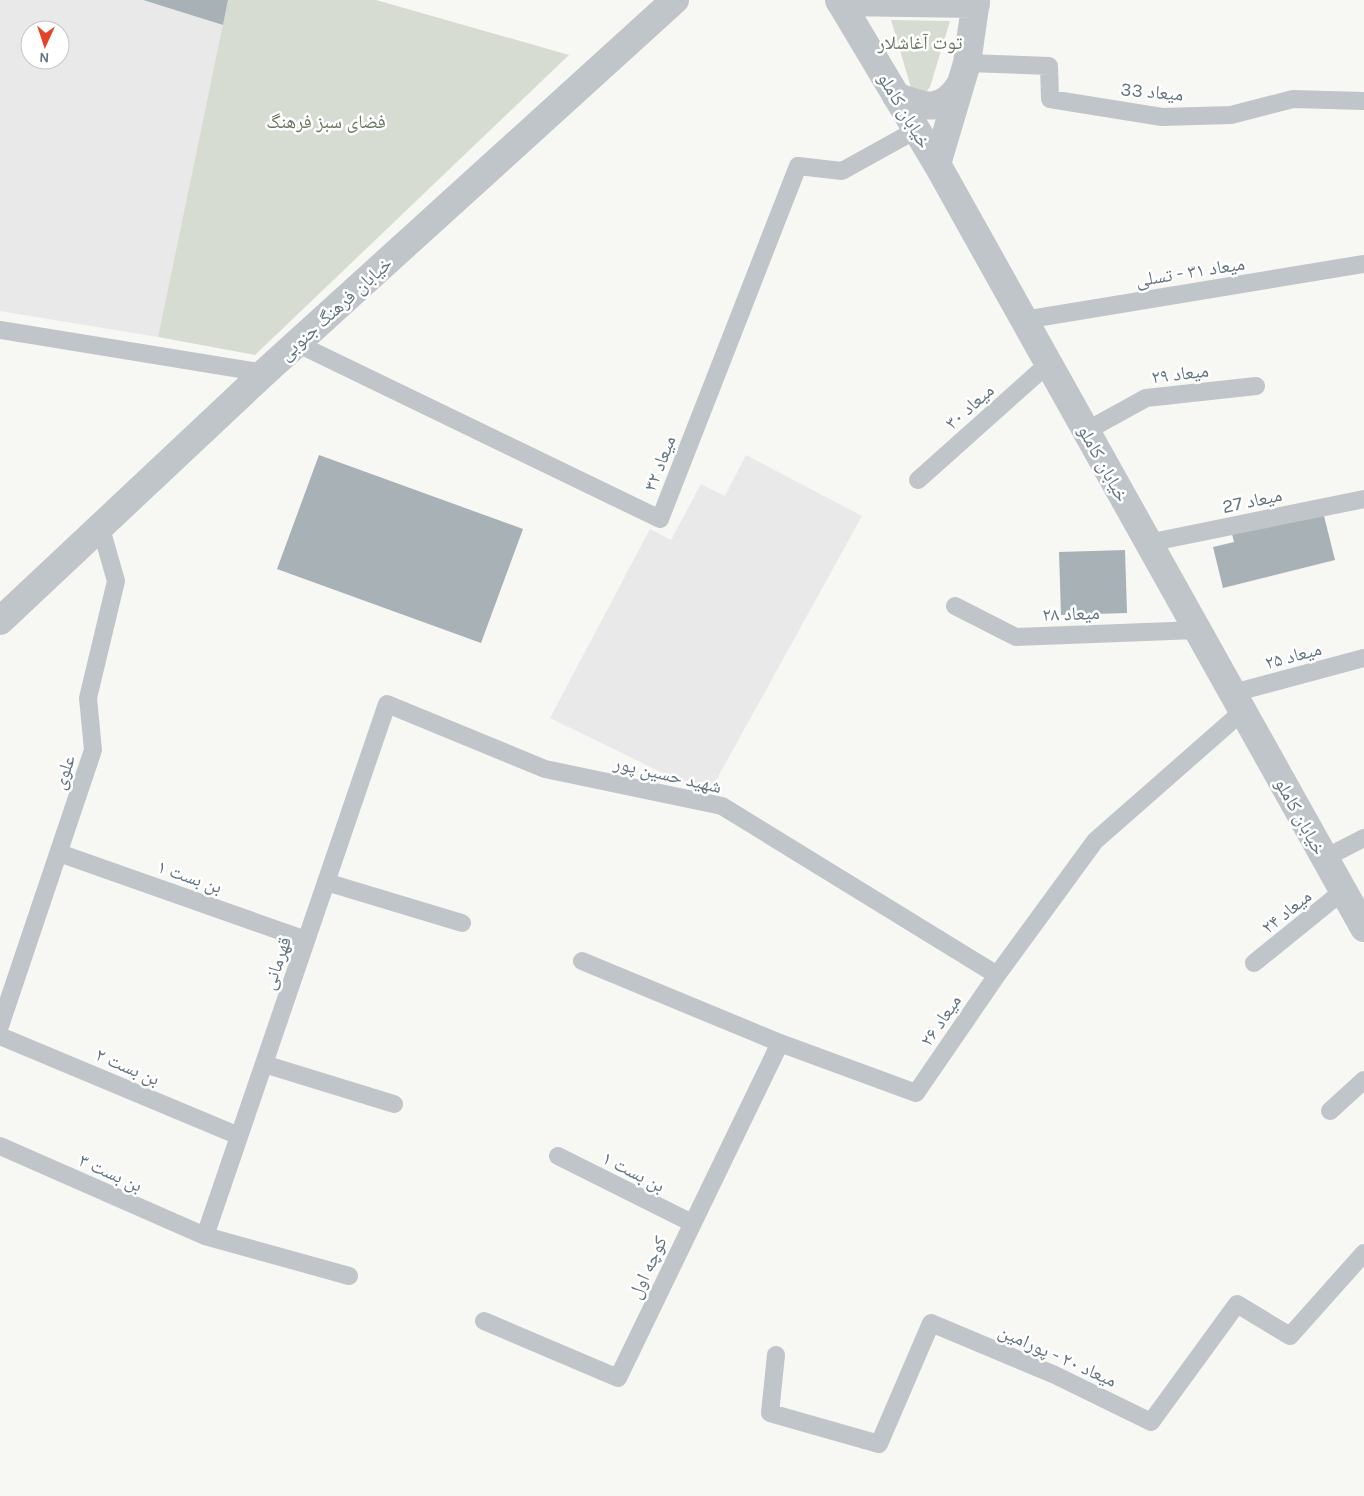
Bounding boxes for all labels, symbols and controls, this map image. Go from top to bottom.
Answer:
north arrow [20,20,70,70]
park label: توت آغاشلار [877,32,963,54]
text: N [39,49,50,66]
street label: خیابان کاملو [873,69,935,152]
street label: میعاد 33 [1120,78,1184,106]
park label: فضای سبز فرهنگ [266,111,386,133]
street label: خیابان فرهنگ جنوبی [275,252,397,365]
street label: میعاد ۳۱ - تسلی [1134,253,1246,291]
street label: میعاد ۲۹ [1150,360,1210,388]
street label: میعاد ۳۰ [941,379,998,434]
street label: خیابان کاملو [1073,421,1133,506]
street label: میعاد ۳۲ [639,433,681,494]
street label: میعاد 27 [1220,484,1284,518]
street label: میعاد ۲۸ [1042,602,1100,626]
street label: میعاد ۲۵ [1263,638,1324,674]
street label: علوی [48,752,80,792]
street label: شهید حسین پور [611,752,724,798]
street label: خیابان کاملو [1270,774,1330,859]
street label: بن بست ۱ [154,856,225,898]
street label: میعاد ۲۴ [1257,885,1316,938]
street label: قهرمانی [258,934,296,993]
street label: میعاد ۲۶ [916,991,966,1051]
street label: بن بست ۲ [92,1044,163,1090]
street label: بن بست ۱ [599,1147,668,1197]
street label: بن بست ۳ [75,1149,146,1197]
street label: کوچه اول [624,1232,672,1302]
street label: میعاد ۲۰ - پورامین [995,1320,1120,1392]

